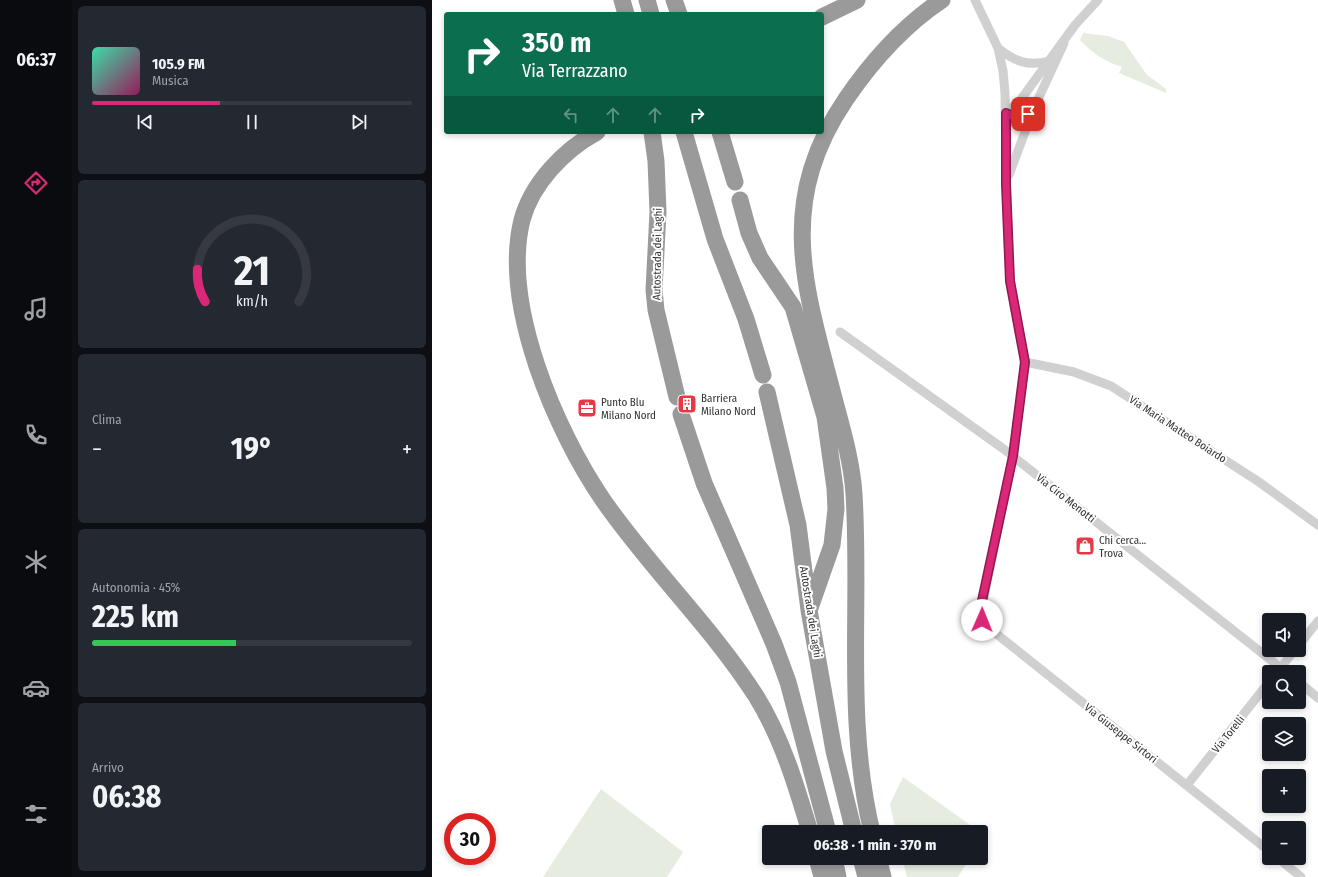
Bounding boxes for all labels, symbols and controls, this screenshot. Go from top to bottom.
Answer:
text: 350 m [522,26,591,59]
icon: right [456,28,508,80]
text: 06:37 [16,49,56,71]
text: 105.9 FM [152,55,205,73]
text: Via Terrazzano [522,60,628,82]
text: Musica [152,73,189,88]
pin [1011,97,1045,131]
icon: arrive [1017,103,1039,125]
icon: left [560,104,582,126]
icon: ahead [602,104,624,126]
icon: ahead [644,104,666,126]
icon: right [686,104,708,126]
icon: previous [134,111,156,133]
icon: pause [241,111,263,133]
icon: next [348,111,370,133]
icon: directions [22,169,50,197]
street label: Autostrada dei Laghi [650,208,665,300]
text: 21 [233,246,270,296]
text: km/h [236,293,268,310]
icon: music [22,295,50,323]
place label: Barriera Milano Nord [701,392,756,418]
building icon: Barriera Milano Nord [676,393,698,415]
street label: Via Maria Matteo Boiardo [1127,393,1229,466]
place label: Punto Blu Milano Nord [601,396,656,422]
office icon: Punto Blu Milano Nord [576,397,598,419]
text: Clima [92,412,122,427]
icon: phone [22,421,50,449]
text: 19° [231,431,273,467]
text: − [92,436,102,463]
text: + [402,436,412,463]
street label: Via Ciro Menotti [1034,471,1098,526]
place label: Chi cerca... Trova [1099,534,1146,560]
shop icon: Chi cerca... Trova [1074,535,1096,557]
icon: climate [22,548,50,576]
street label: Autostrada dei Laghi [797,565,824,659]
text: Autonomia · 45% [92,580,180,595]
text: 225 km [92,599,179,635]
position arrow [961,599,1003,641]
map controls [1262,613,1306,865]
button: sound [1262,613,1306,657]
button: search [1262,665,1306,709]
icon: car [22,674,50,702]
street label: Via Giuseppe Sirtori [1082,701,1160,766]
street label: Via Torelli [1209,713,1247,756]
button: layers [1262,717,1306,761]
text: Arrivo [92,760,124,775]
button: + [1262,769,1306,813]
text: 06:38 [92,779,161,815]
icon: filters [22,800,50,828]
speed limit sign: 30 [444,813,496,865]
button: − [1262,821,1306,865]
text: 06:38 · 1 min · 370 m [814,836,936,854]

